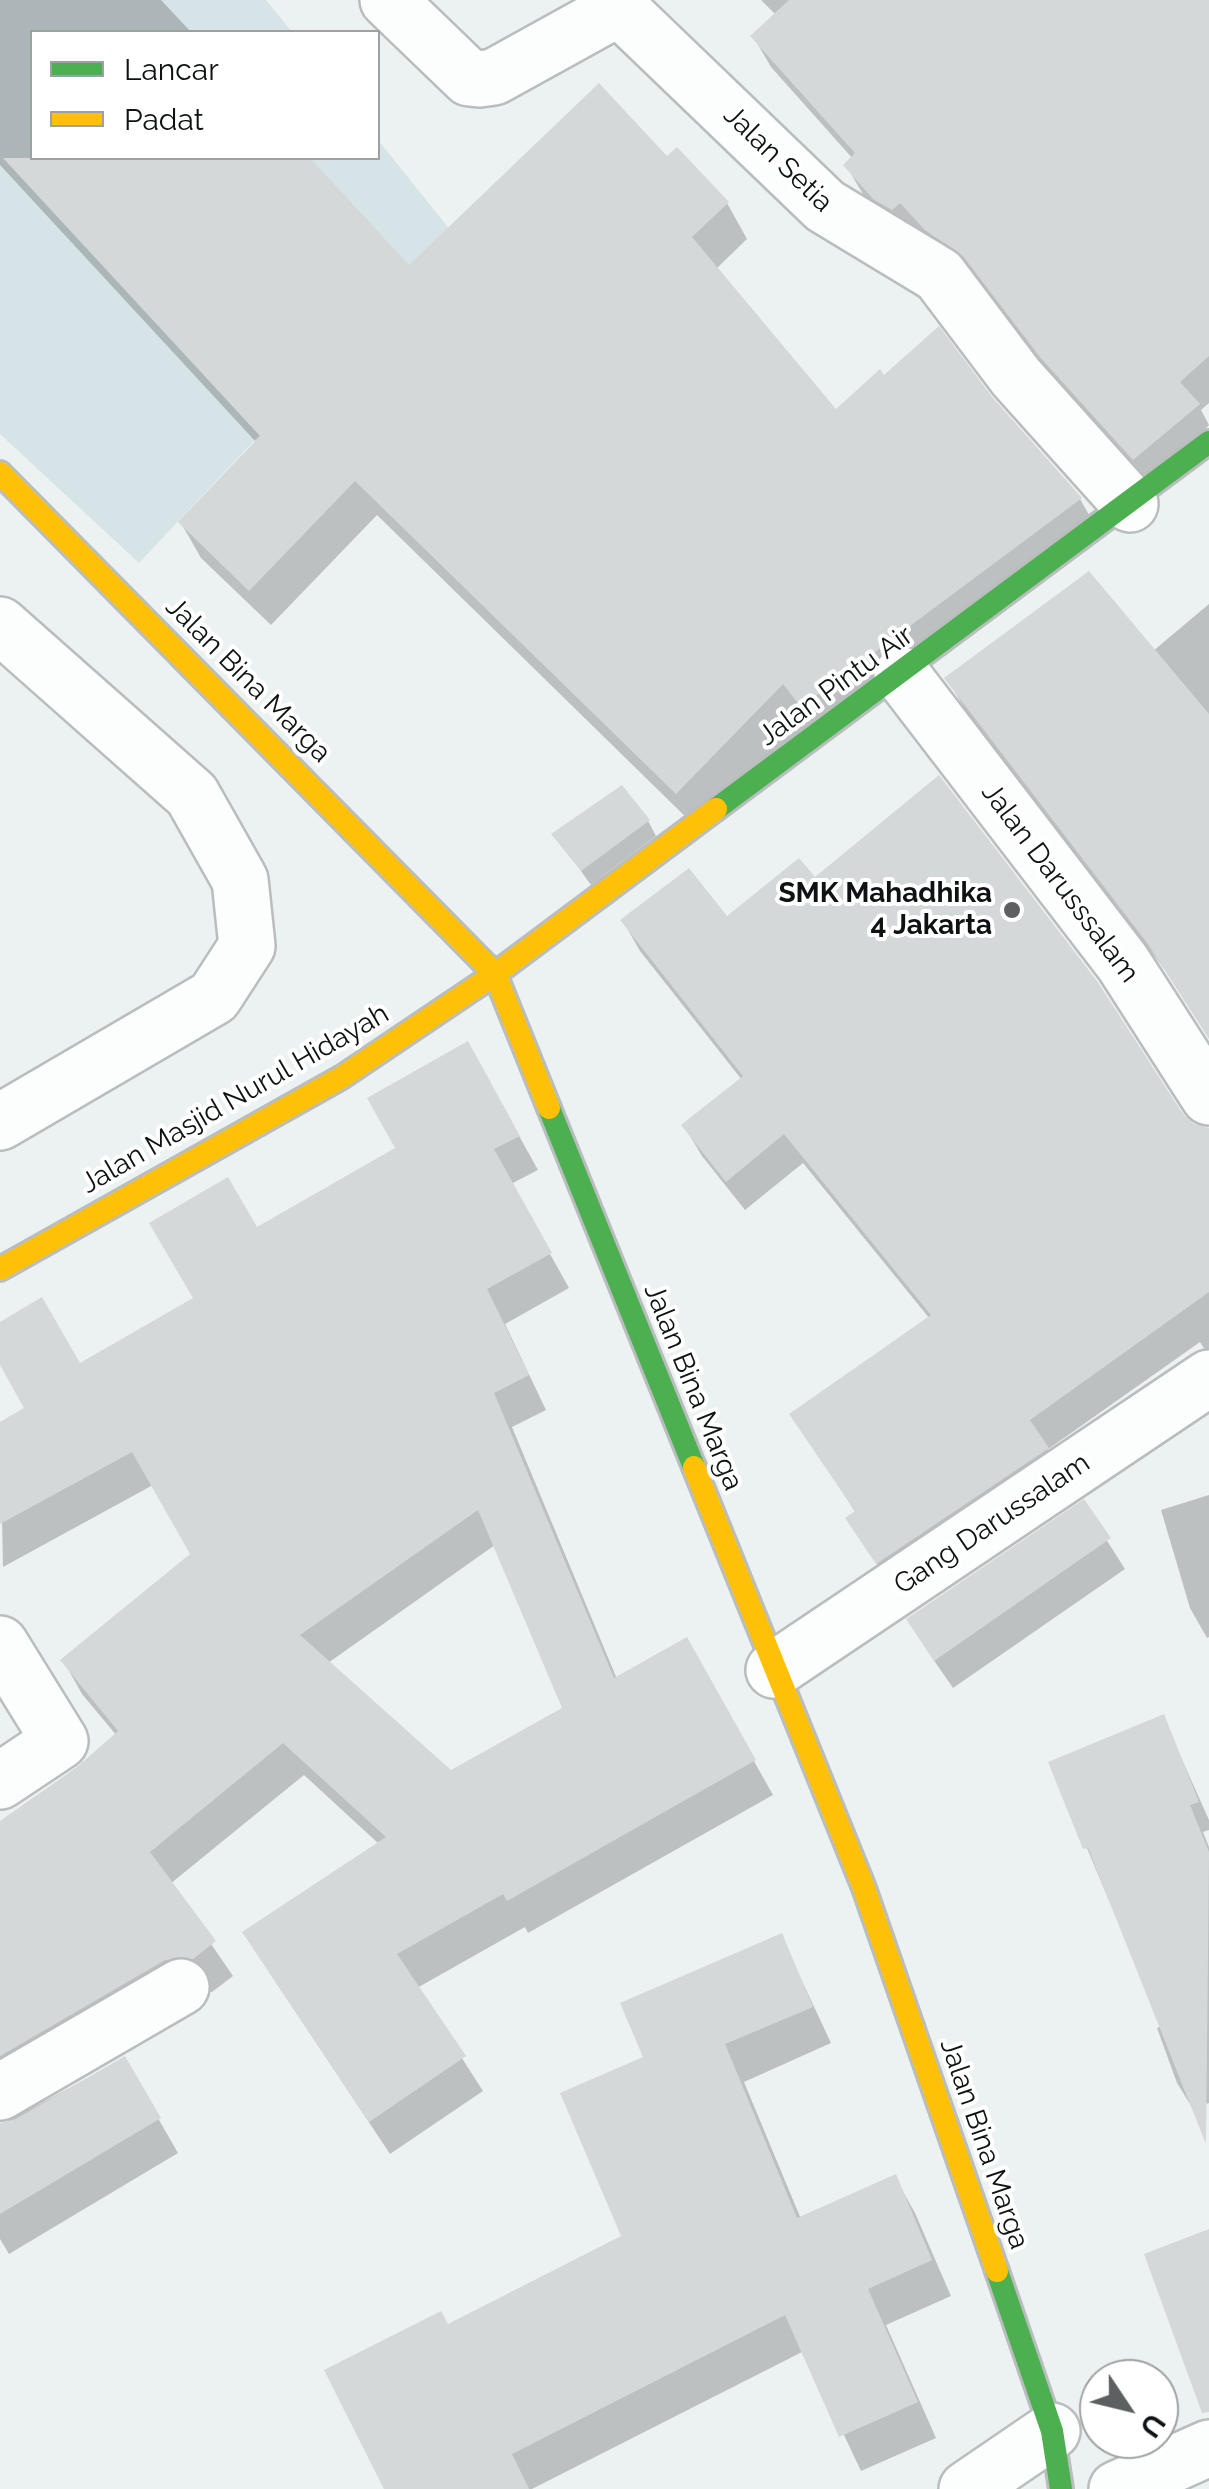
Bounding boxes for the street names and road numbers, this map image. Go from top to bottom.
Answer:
street label: Jalan Setia [716,99,840,219]
street label: Jalan Bina Marga [158,590,338,770]
street label: Jalan Pintu Air [752,619,920,753]
street label: Jalan Darusssalam [974,777,1146,989]
street label: Jalan Masjid Nurul Hidayah [75,997,395,1201]
street label: Jalan Bina Marga [636,1279,750,1495]
street label: Gang Darussalam [888,1446,1096,1602]
street label: Jalan Bina Marga [932,2035,1036,2253]

